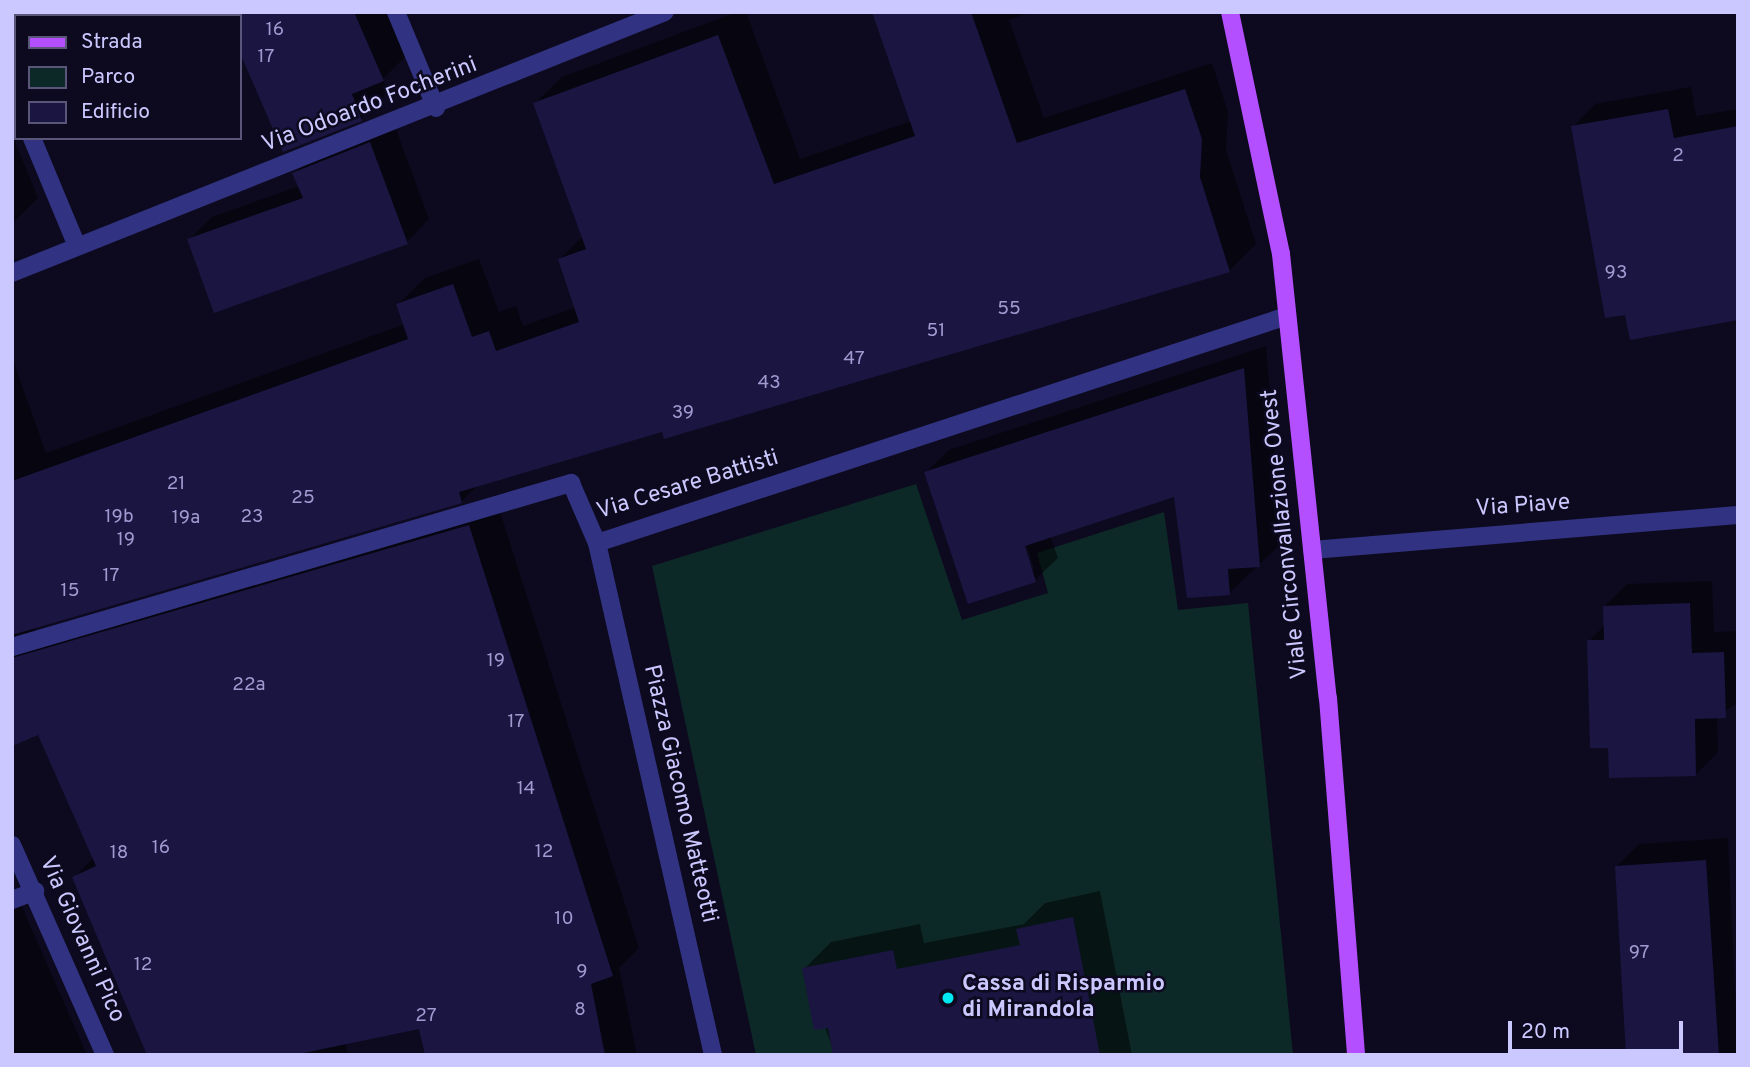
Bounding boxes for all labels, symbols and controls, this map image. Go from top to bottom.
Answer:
legend [14,14,242,140]
house number: 16 [266,20,284,42]
text: Strada [81,29,142,56]
house number: 17 [258,47,274,69]
street label: Via Odoardo Focherini [259,52,481,160]
text: Parco [81,64,135,91]
text: Edificio [81,99,150,126]
house number: 2 [1672,146,1684,168]
house number: 93 [1605,263,1627,285]
house number: 55 [997,299,1021,321]
house number: 51 [927,321,945,343]
house number: 47 [843,349,865,371]
house number: 43 [757,373,781,395]
street label: Viale Circonvallazione Ovest [1257,388,1315,680]
house number: 39 [672,403,694,425]
street label: Via Cesare Battisti [594,445,782,527]
house number: 21 [167,474,185,496]
house number: 25 [291,488,315,510]
street label: Via Piave [1475,490,1571,524]
house number: 19b [104,507,134,529]
house number: 23 [240,507,264,529]
house number: 19a [172,508,200,530]
house number: 19 [117,530,135,552]
house number: 17 [103,566,119,588]
house number: 15 [61,581,79,603]
house number: 19 [487,651,505,673]
street label: Piazza Giacomo Matteotti [636,662,722,926]
house number: 22a [232,675,266,697]
house number: 17 [508,712,524,734]
house number: 14 [517,779,535,801]
house number: 16 [152,838,170,860]
house number: 12 [535,842,553,864]
house number: 18 [110,843,128,865]
street label: Via Giovanni Pico [32,853,130,1027]
house number: 10 [554,909,574,931]
house number: 97 [1629,943,1649,965]
house number: 12 [134,955,152,977]
house number: 9 [576,962,588,984]
place label: Cassa di Risparmio di Mirandola [962,971,1165,1025]
marker: Cassa di Risparmio di Mirandola [940,990,956,1006]
house number: 8 [574,1000,586,1022]
house number: 27 [415,1006,437,1028]
scale bar [1512,1007,1687,1052]
text: 20 m [1521,1019,1570,1046]

